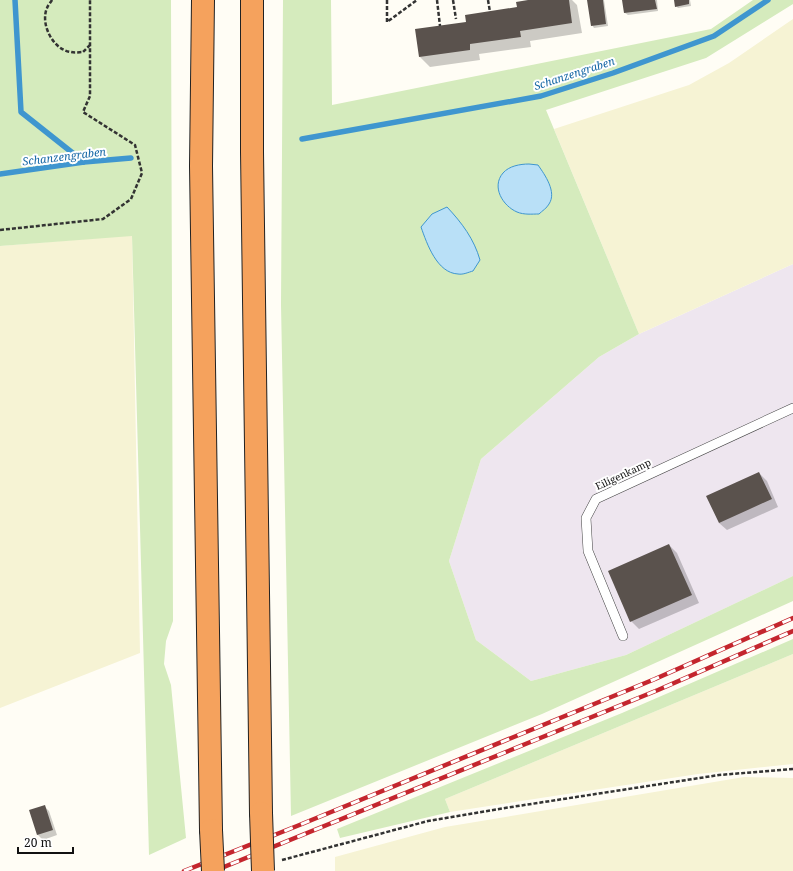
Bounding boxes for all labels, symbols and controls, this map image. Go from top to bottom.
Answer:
water label: Schanzengraben [532,53,617,93]
water label: Schanzengraben [21,143,107,169]
street label: Eiligenkamp [593,455,653,493]
scale bar [18,829,73,855]
text: 20 m [24,834,52,851]

